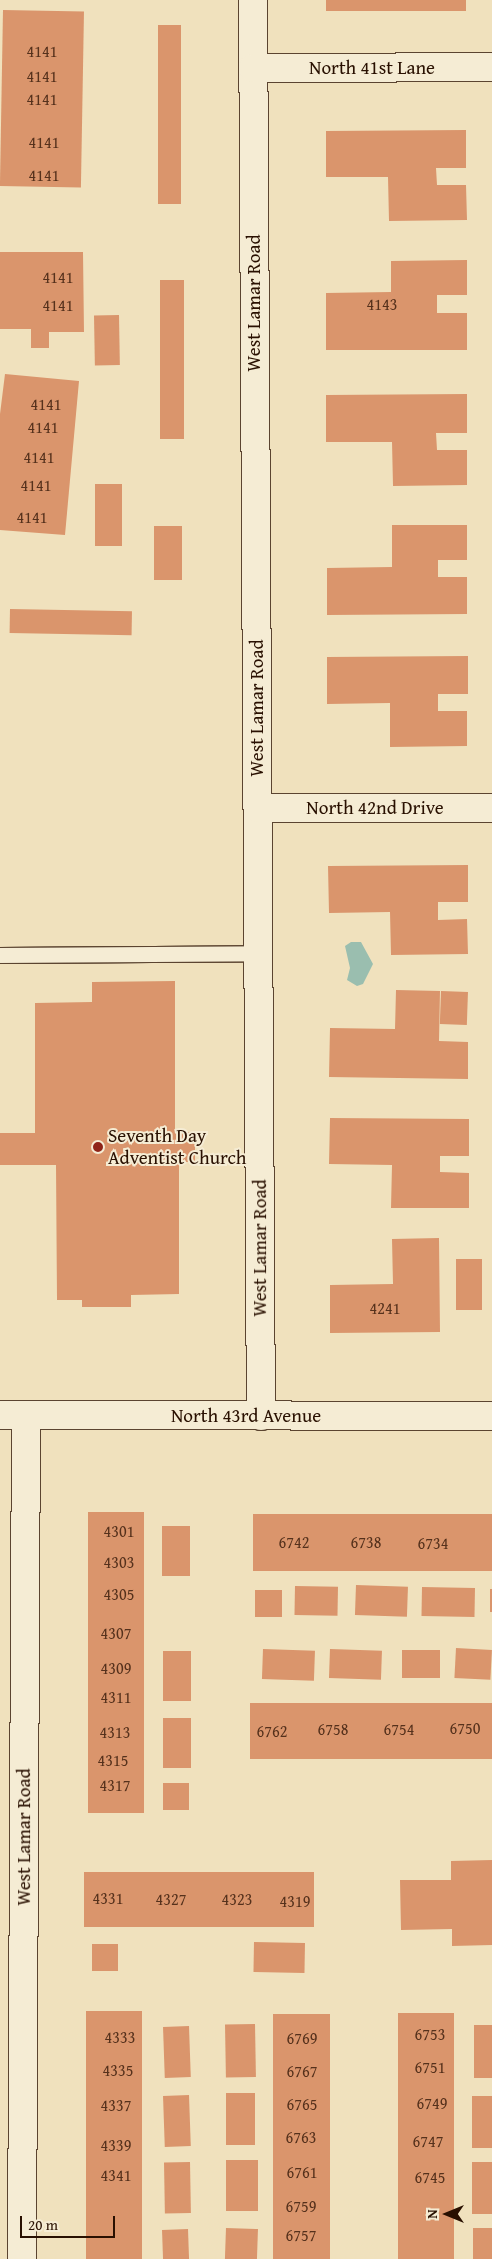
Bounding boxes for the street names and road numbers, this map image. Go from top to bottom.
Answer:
street label: North 41st Lane [309,57,435,79]
street label: West Lamar Road [243,234,265,372]
street label: West Lamar Road [246,639,268,777]
street label: North 42nd Drive [306,797,444,819]
street label: West Lamar Road [249,1179,271,1317]
street label: North 43rd Avenue [171,1405,321,1427]
street label: West Lamar Road [13,1768,35,1906]

